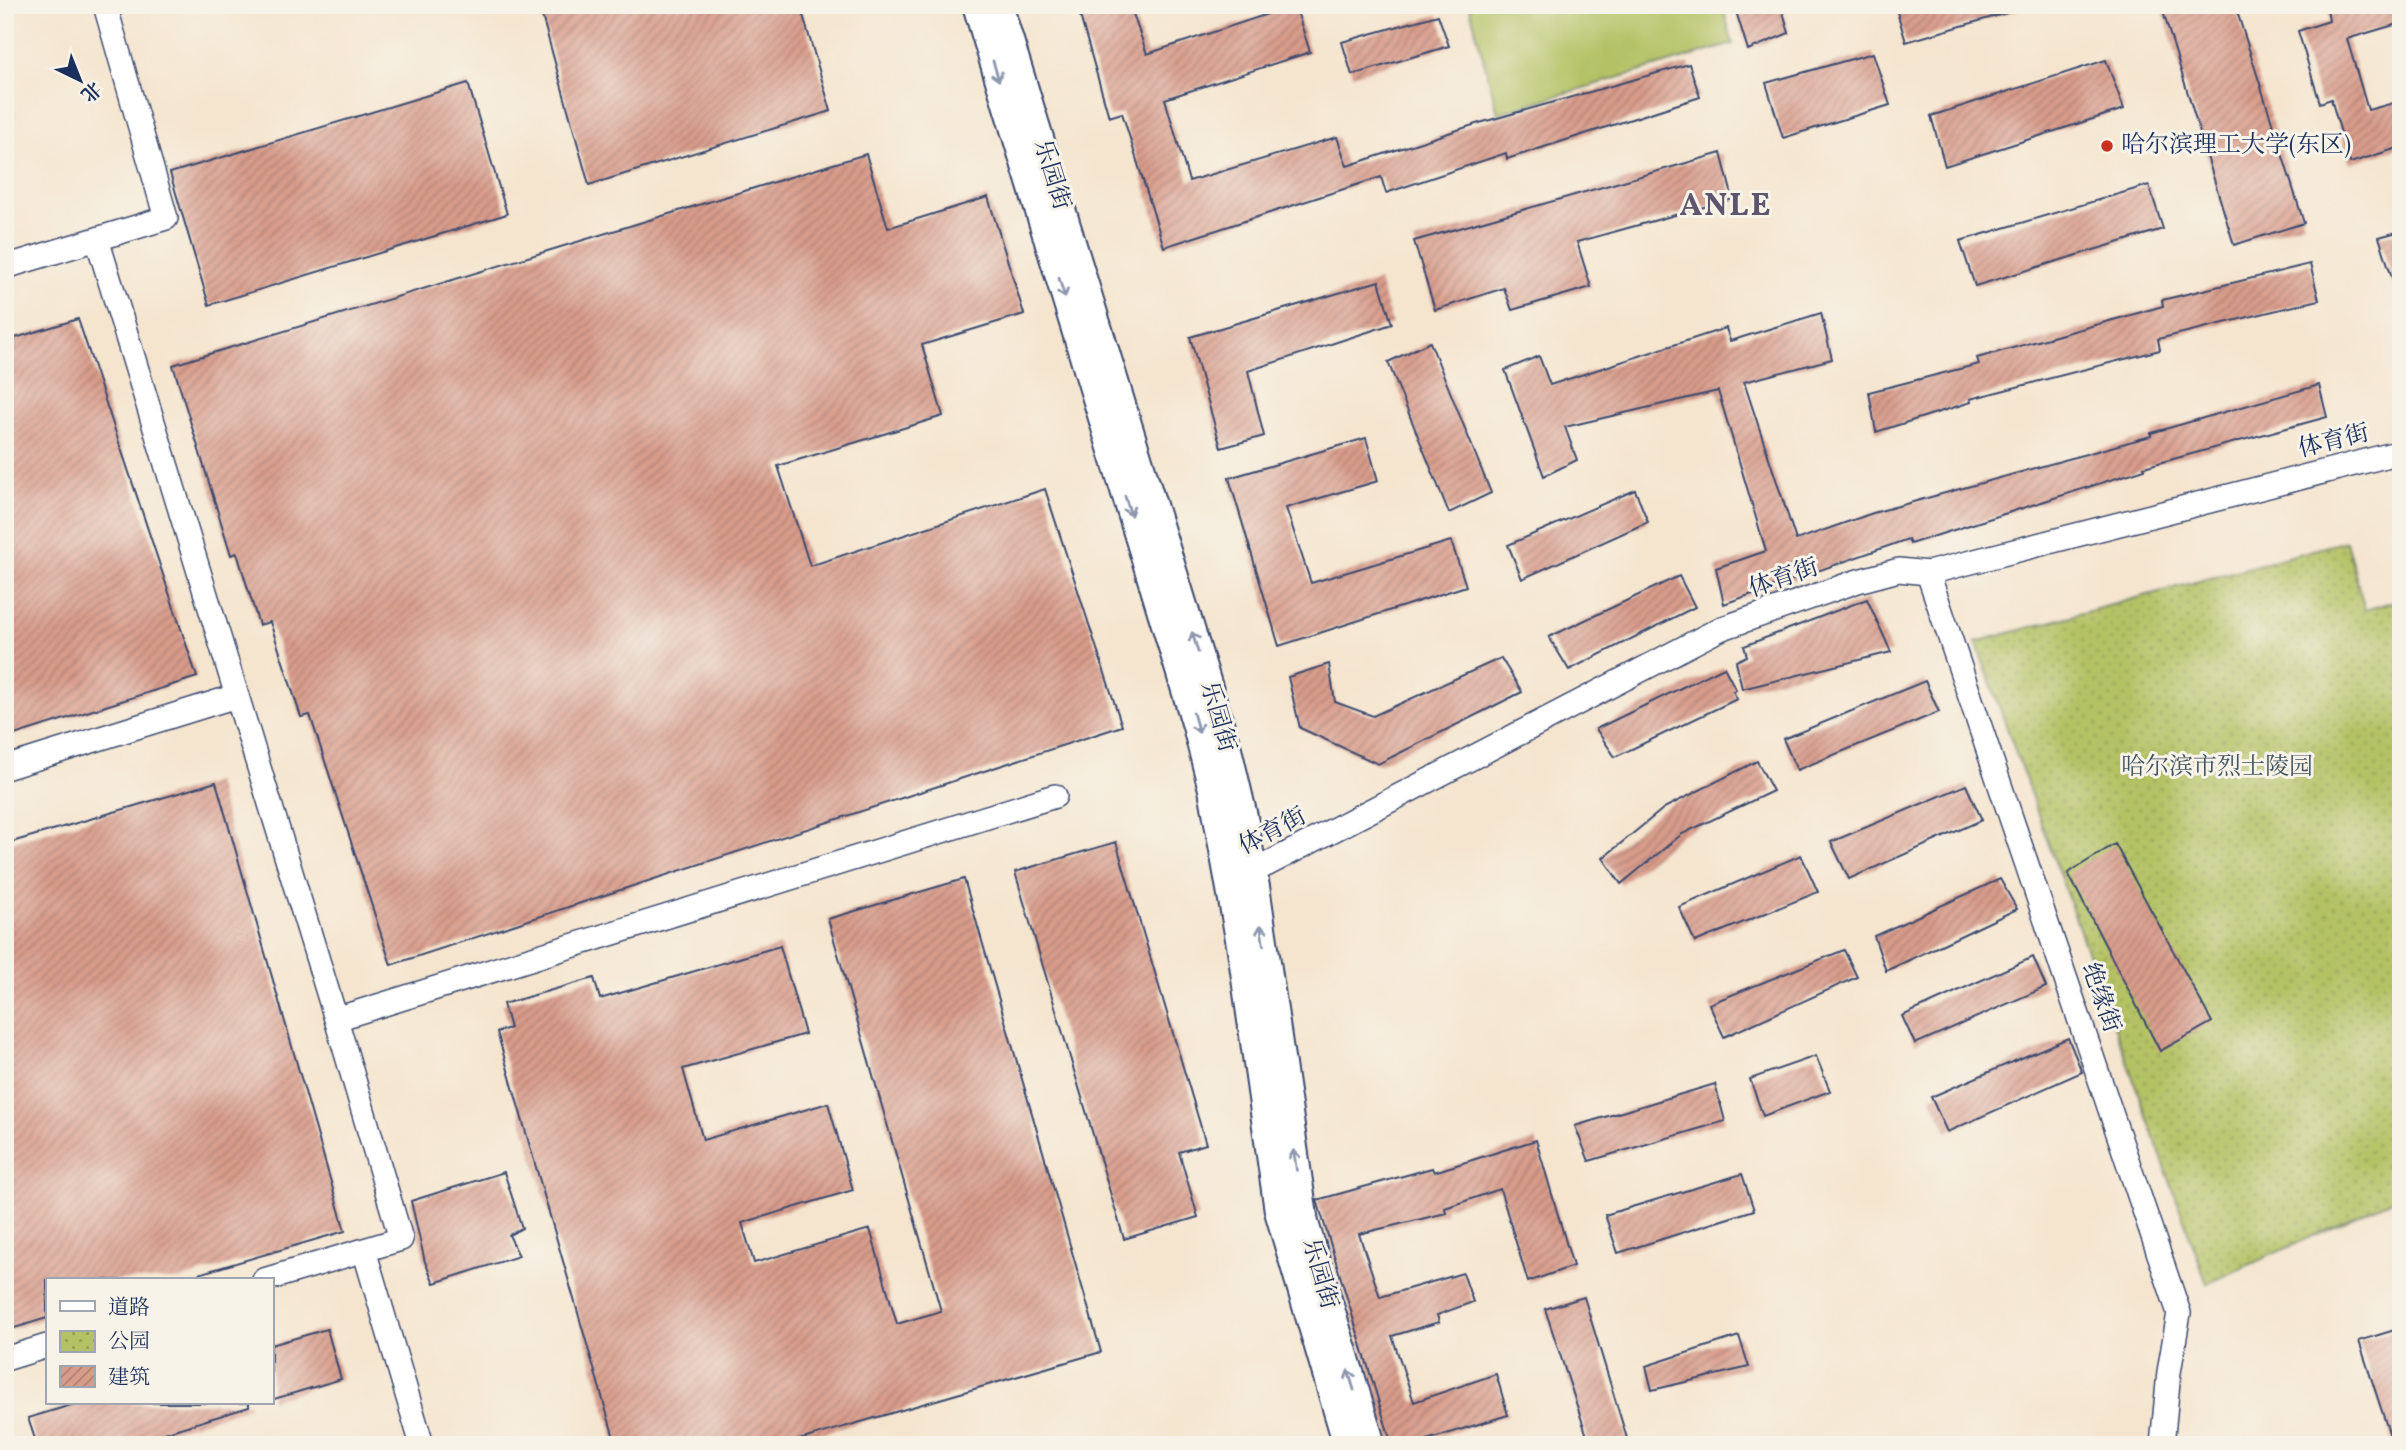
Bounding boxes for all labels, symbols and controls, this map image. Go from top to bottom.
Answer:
north arrow [46,46,116,116]
one-way arrow [991,59,1004,81]
text: 北 [74,75,106,107]
place label: 哈尔滨理工大学(东区) [2121,129,2351,163]
street label: 乐园街 [1024,136,1078,214]
marker: 哈尔滨理工大学(东区) [2099,138,2115,154]
district label: ANLE [1679,185,1773,229]
one-way arrow [1057,277,1070,299]
street label: 体育街 [2295,417,2373,467]
one-way arrow [1123,495,1136,517]
street label: 体育街 [1744,551,1824,607]
one-way arrow [1187,631,1200,653]
street label: 乐园街 [1191,678,1243,756]
one-way arrow [1190,712,1203,734]
park label: 哈尔滨市烈士陵园 [2121,751,2313,785]
street label: 体育街 [1233,800,1313,864]
one-way arrow [1255,924,1268,946]
street label: 绝缘街 [2072,958,2128,1038]
one-way arrow [1288,1149,1301,1172]
street label: 乐园街 [1293,1235,1345,1313]
legend [46,1278,273,1404]
text: 道路 [108,1294,150,1323]
text: 公园 [108,1328,150,1357]
text: 建筑 [108,1364,150,1393]
one-way arrow [1344,1369,1356,1391]

